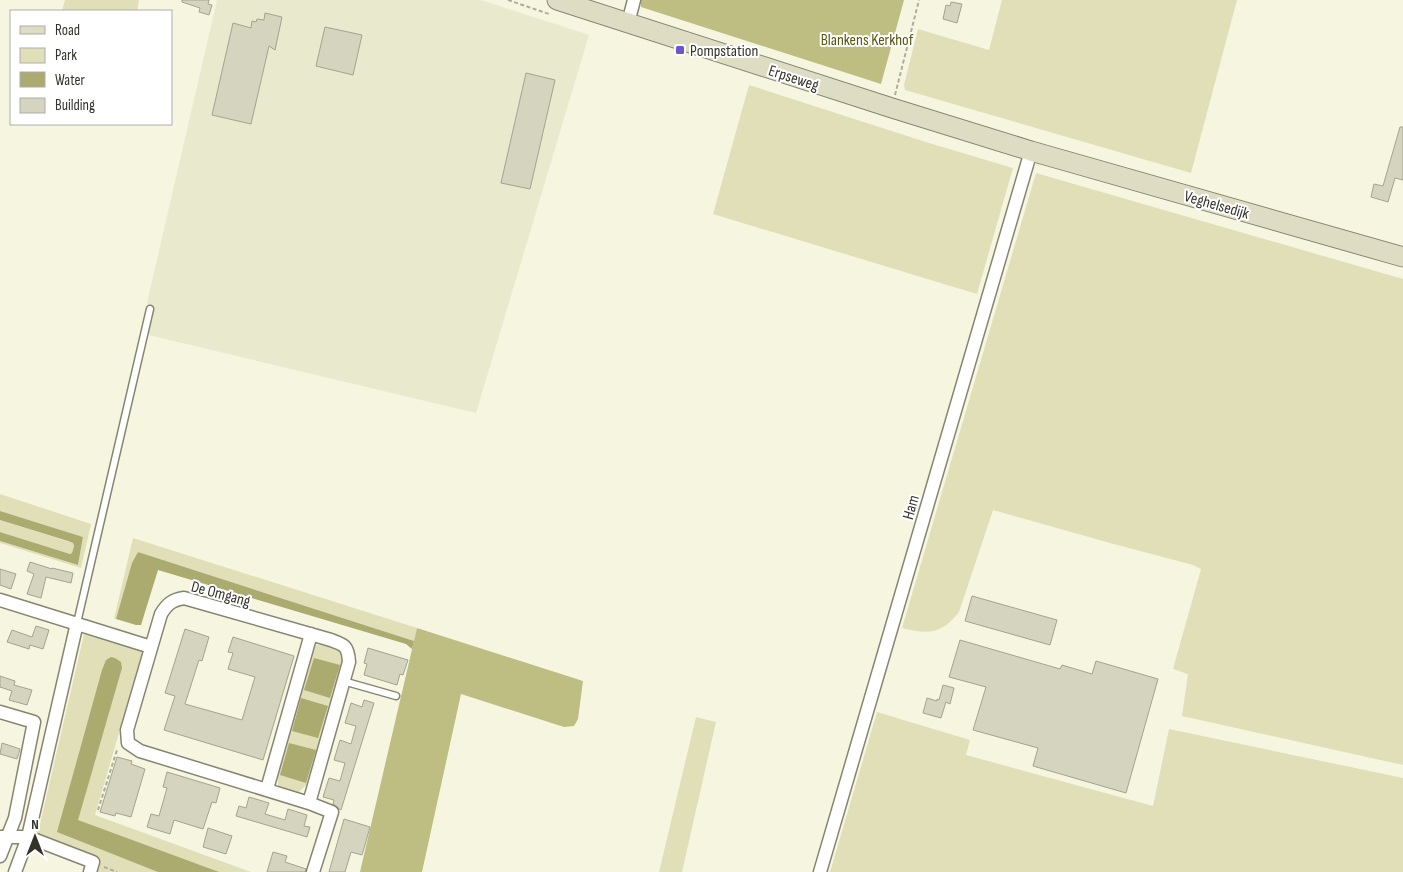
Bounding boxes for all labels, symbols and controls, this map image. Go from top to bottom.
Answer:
legend [10,10,172,125]
text: Road [55,21,80,40]
park label: Blankens Kerkhof [821,31,914,50]
place label: Pompstation [690,42,758,61]
marker: Pompstation [674,44,686,56]
text: Park [55,46,77,65]
street label: Erpseweg [766,61,821,95]
text: Water [55,71,86,90]
text: Building [55,96,95,115]
street label: Veghelsedijk [1182,187,1251,224]
street label: Ham [899,493,924,522]
street label: De Omgang [189,577,252,611]
north arrow [10,812,60,862]
text: N [31,816,39,833]

